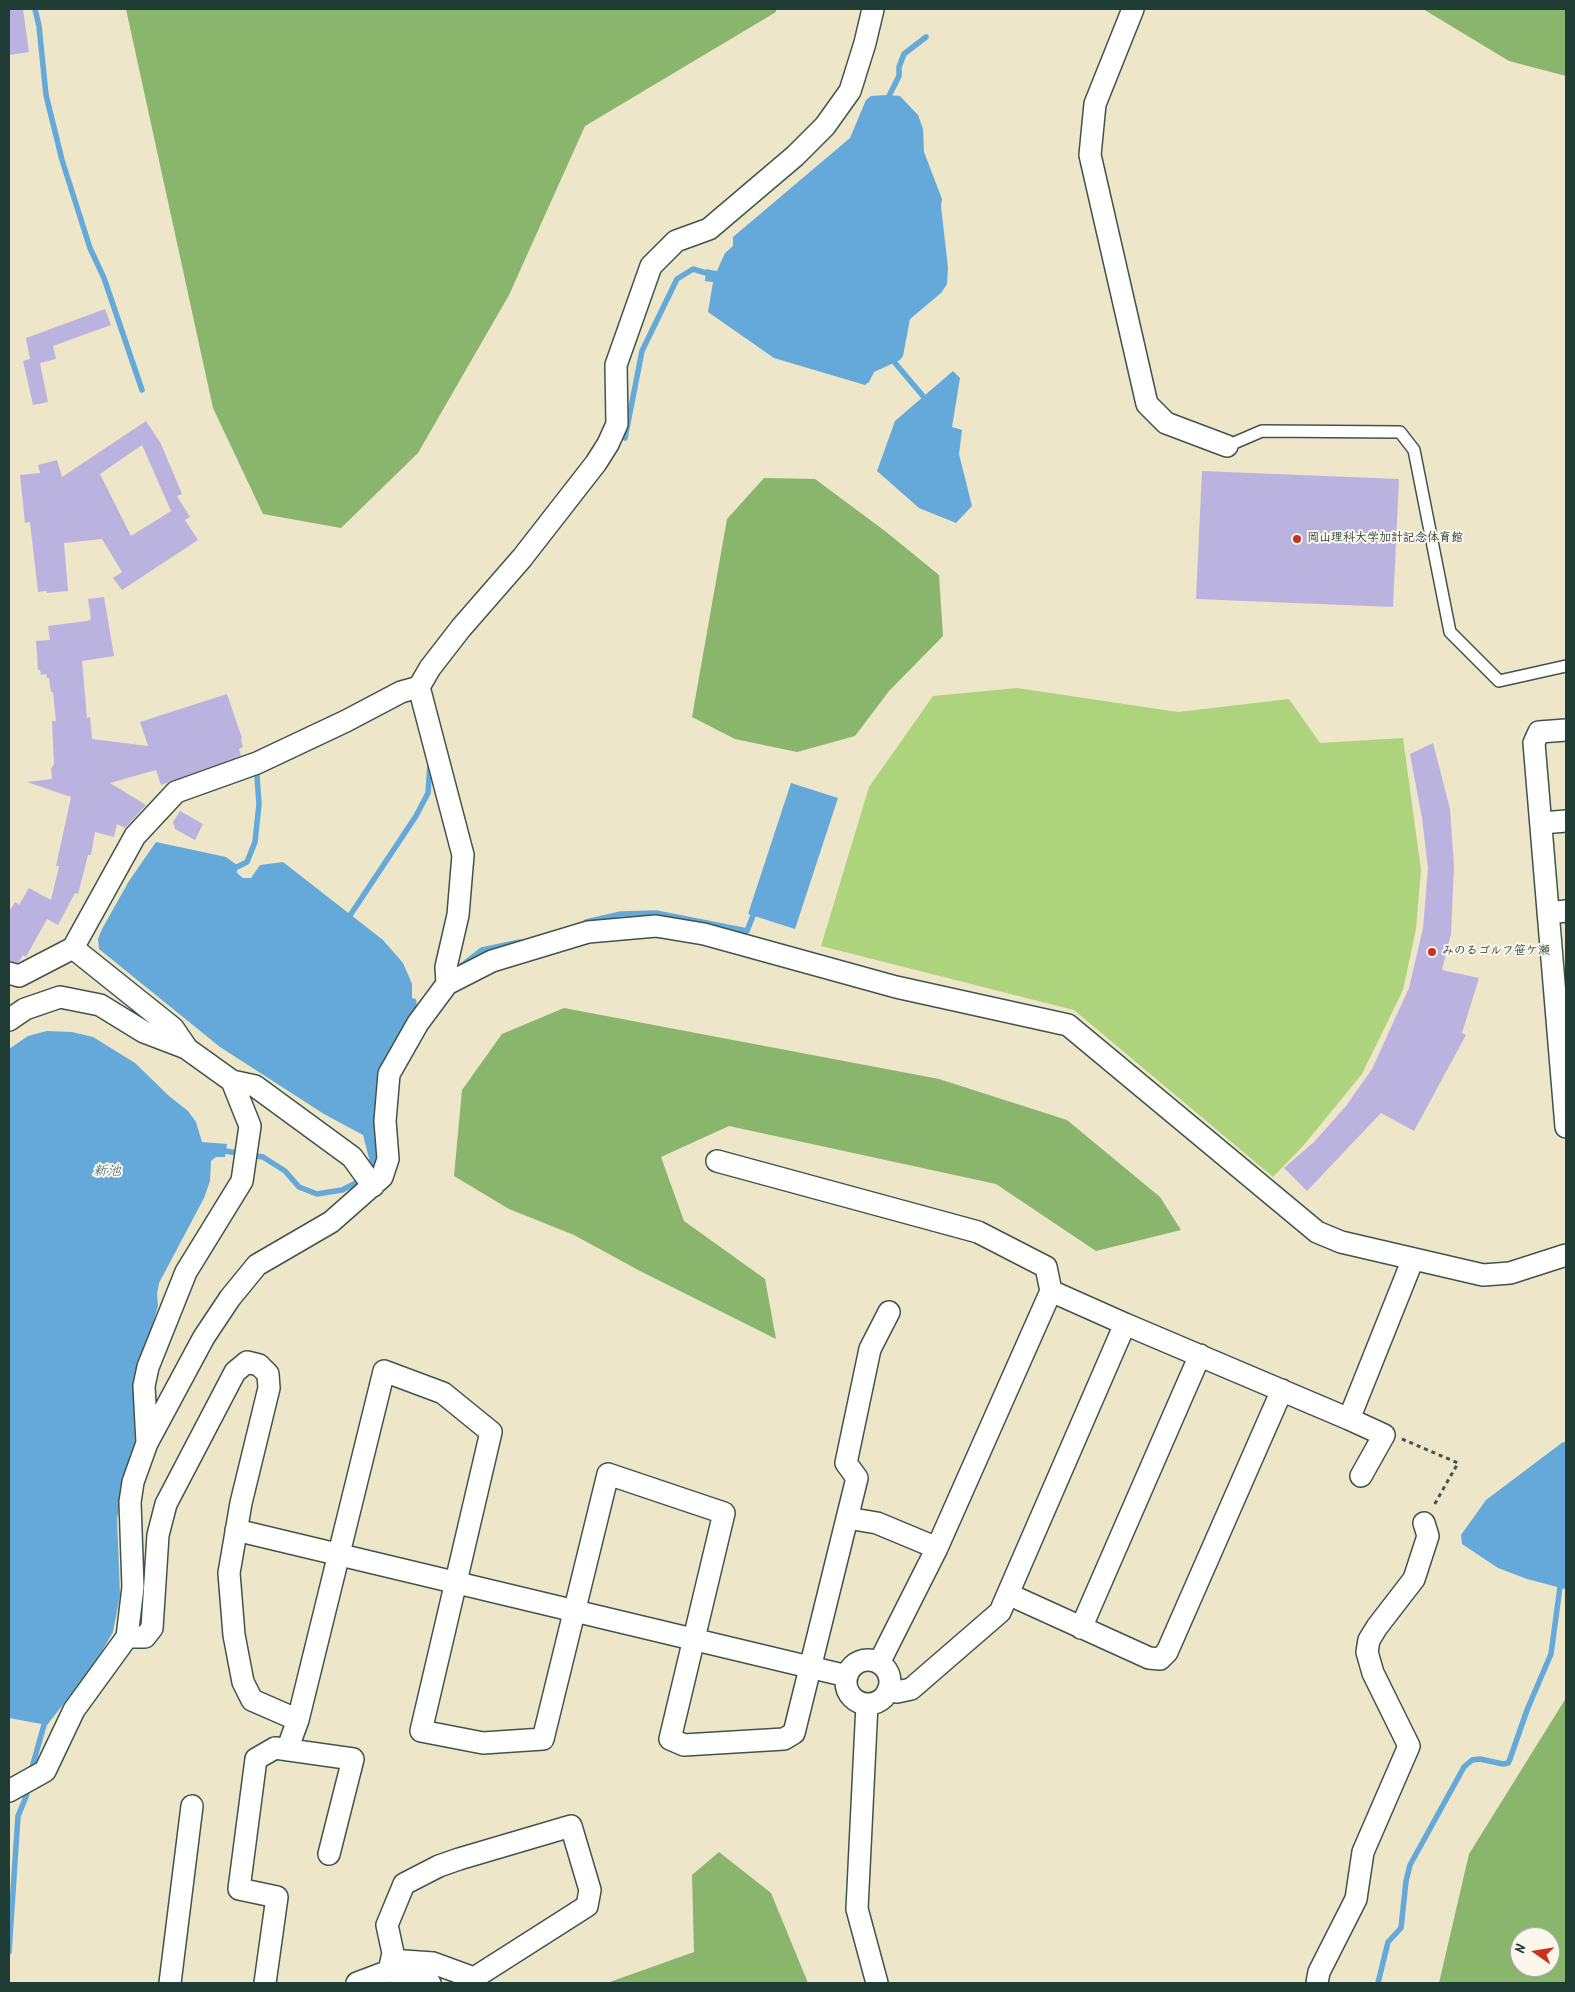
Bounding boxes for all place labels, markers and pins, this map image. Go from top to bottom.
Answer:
place label: 岡山理科大学加計記念体育館 [1307,532,1463,546]
marker: 岡山理科大学加計記念体育館 [1291,533,1303,545]
place label: みのるゴルフ笹ケ瀬 [1442,945,1550,959]
marker: みのるゴルフ笹ケ瀬 [1426,946,1438,958]

